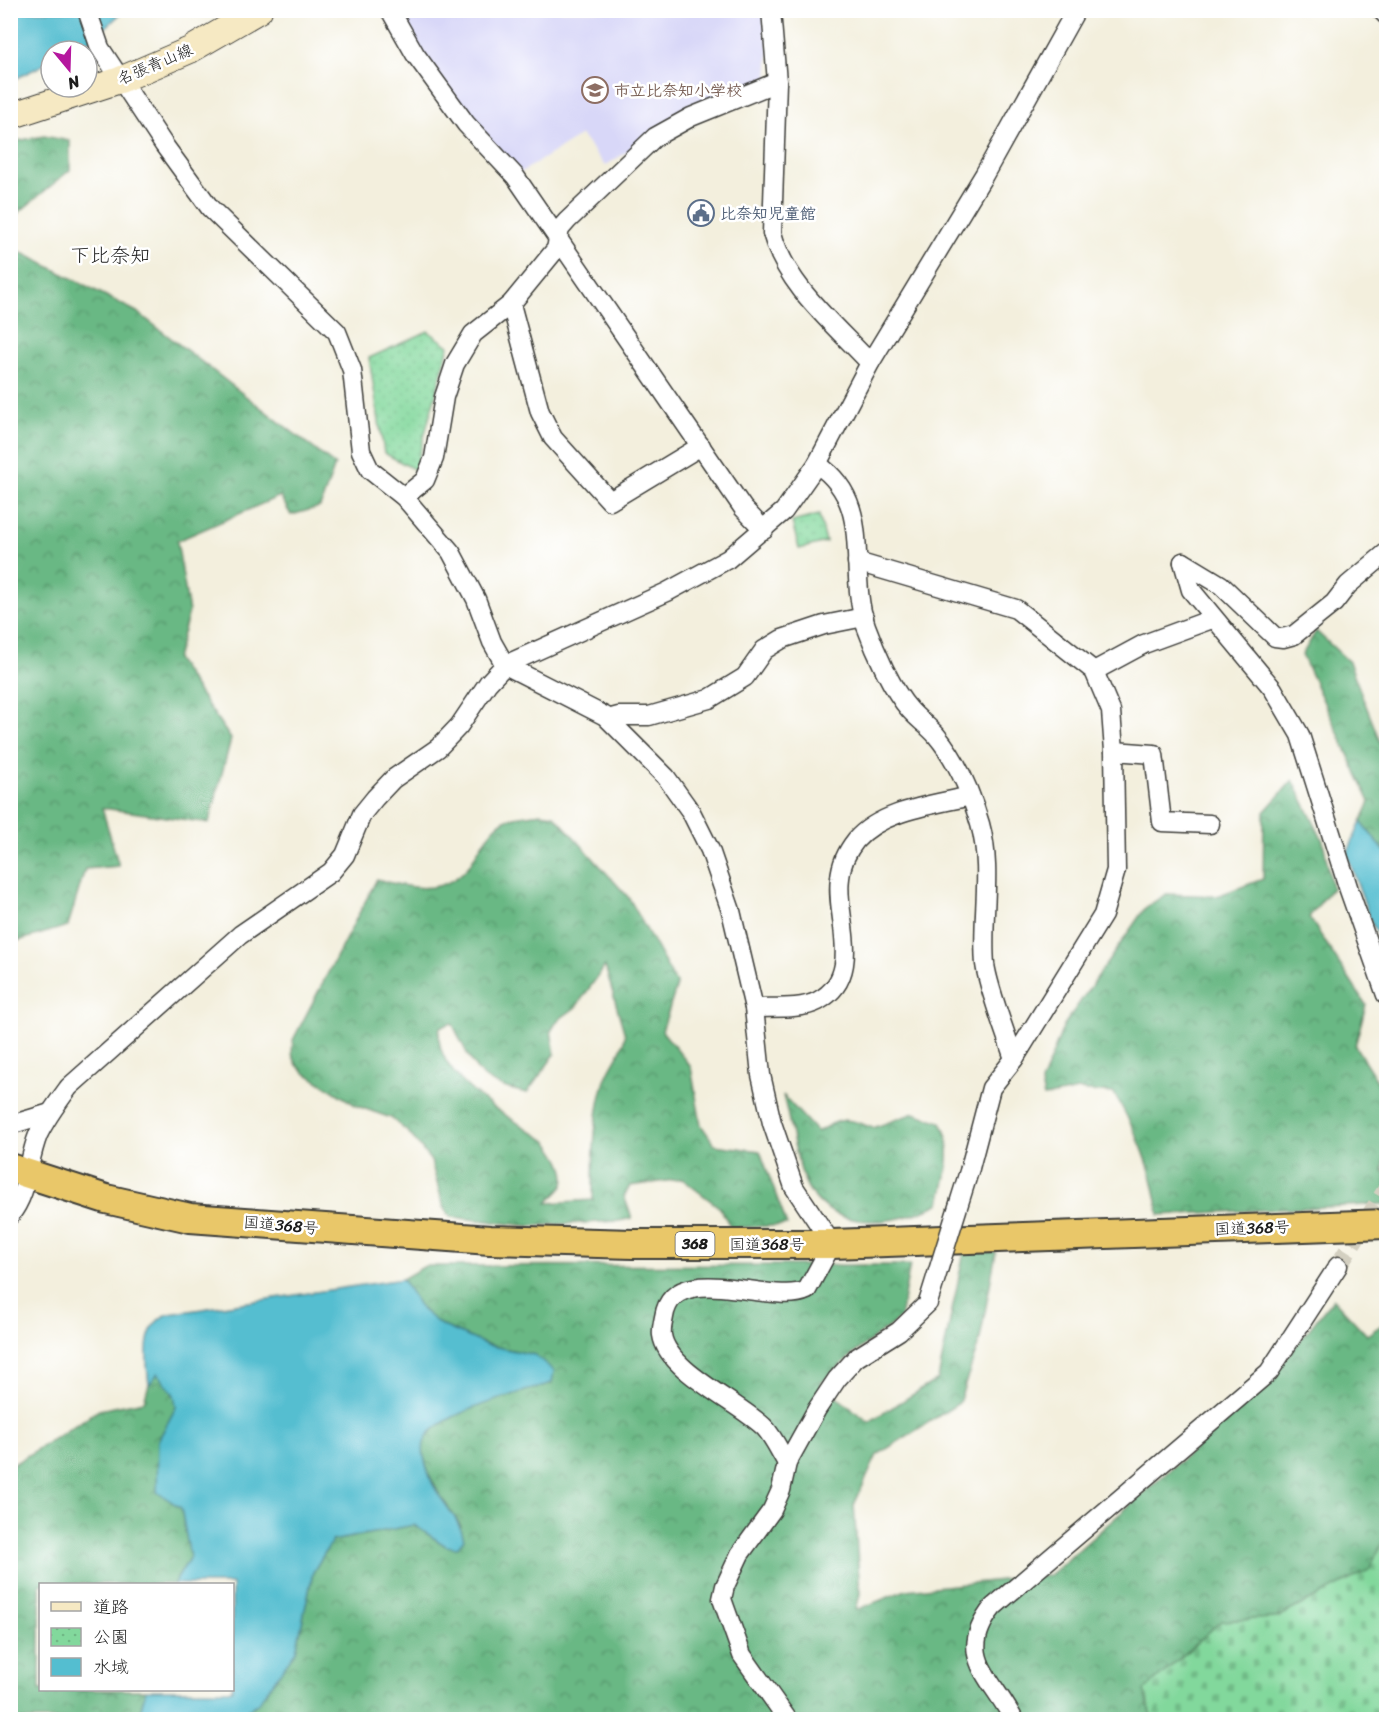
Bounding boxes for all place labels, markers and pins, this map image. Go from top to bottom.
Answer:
school or university icon: 市立比奈知小学校 [580,75,610,105]
place label: 市立比奈知小学校 [614,76,742,105]
public building icon: 比奈知児童館 [686,198,716,228]
place label: 比奈知児童館 [720,199,816,228]

